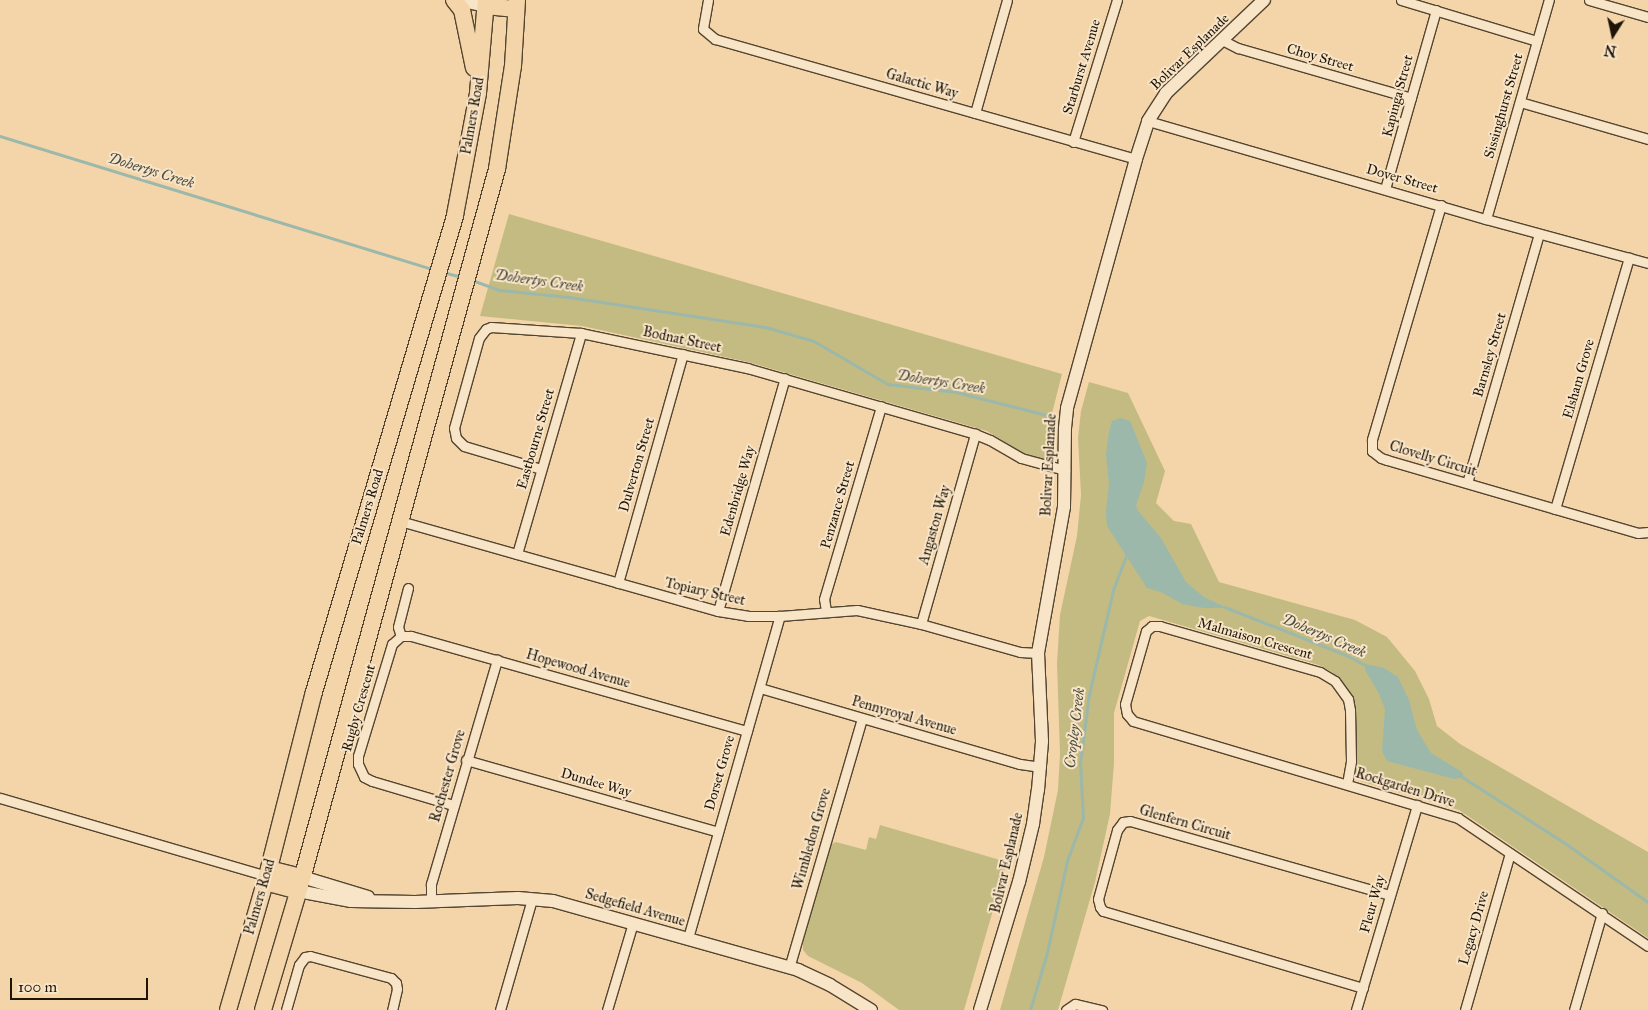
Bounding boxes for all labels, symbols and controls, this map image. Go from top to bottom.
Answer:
street label: Bolivar Esplanade [1147,10,1233,94]
north arrow [1588,10,1638,60]
street label: Starburst Avenue [1060,17,1104,117]
street label: Choy Street [1285,40,1355,76]
text: N [1603,41,1618,60]
street label: Sissinghurst Street [1481,52,1527,160]
street label: Kapinga Street [1379,53,1417,139]
street label: Galactic Way [884,66,960,102]
street label: Palmers Road [458,76,488,156]
water label: Dohertys Creek [106,149,196,193]
street label: Dover Street [1364,161,1440,197]
water label: Dohertys Creek [493,266,585,296]
street label: Barnsley Street [1470,311,1510,399]
street label: Bodnat Street [641,323,723,357]
street label: Elsham Grove [1560,337,1598,421]
water label: Dohertys Creek [895,366,987,398]
street label: Eastbourne Street [514,387,558,491]
street label: Bolivar Esplanade [1038,413,1060,517]
street label: Dulverton Street [616,416,658,514]
street label: Clovelly Circuit [1387,438,1479,480]
street label: Edenbridge Way [717,444,759,538]
street label: Penzance Street [817,459,859,551]
street label: Palmers Road [349,467,387,547]
street label: Angaston Way [916,483,954,567]
street label: Topiary Street [663,575,747,609]
water label: Dohertys Creek [1279,610,1369,662]
street label: Malmaison Crescent [1196,615,1314,663]
street label: Hopewood Avenue [524,646,632,692]
street label: Rugby Crescent [339,663,379,753]
water label: Cropley Creek [1061,687,1089,769]
street label: Pennyroyal Avenue [850,693,958,739]
street label: Rochester Grove [427,728,469,824]
street label: Dorset Grove [701,734,739,812]
street label: Dundee Way [559,765,633,801]
street label: Rockgarden Drive [1353,765,1457,811]
street label: Wimbledon Grove [789,786,835,892]
street label: Glenfern Circuit [1137,802,1233,844]
street label: Bolivar Esplanade [987,811,1027,915]
street label: Palmers Road [241,857,279,937]
street label: Fleur Way [1357,873,1389,935]
street label: Sedgefield Avenue [583,886,687,930]
street label: Legacy Drive [1455,889,1493,967]
scale bar [12,968,150,1000]
text: 100 m [18,978,57,996]

